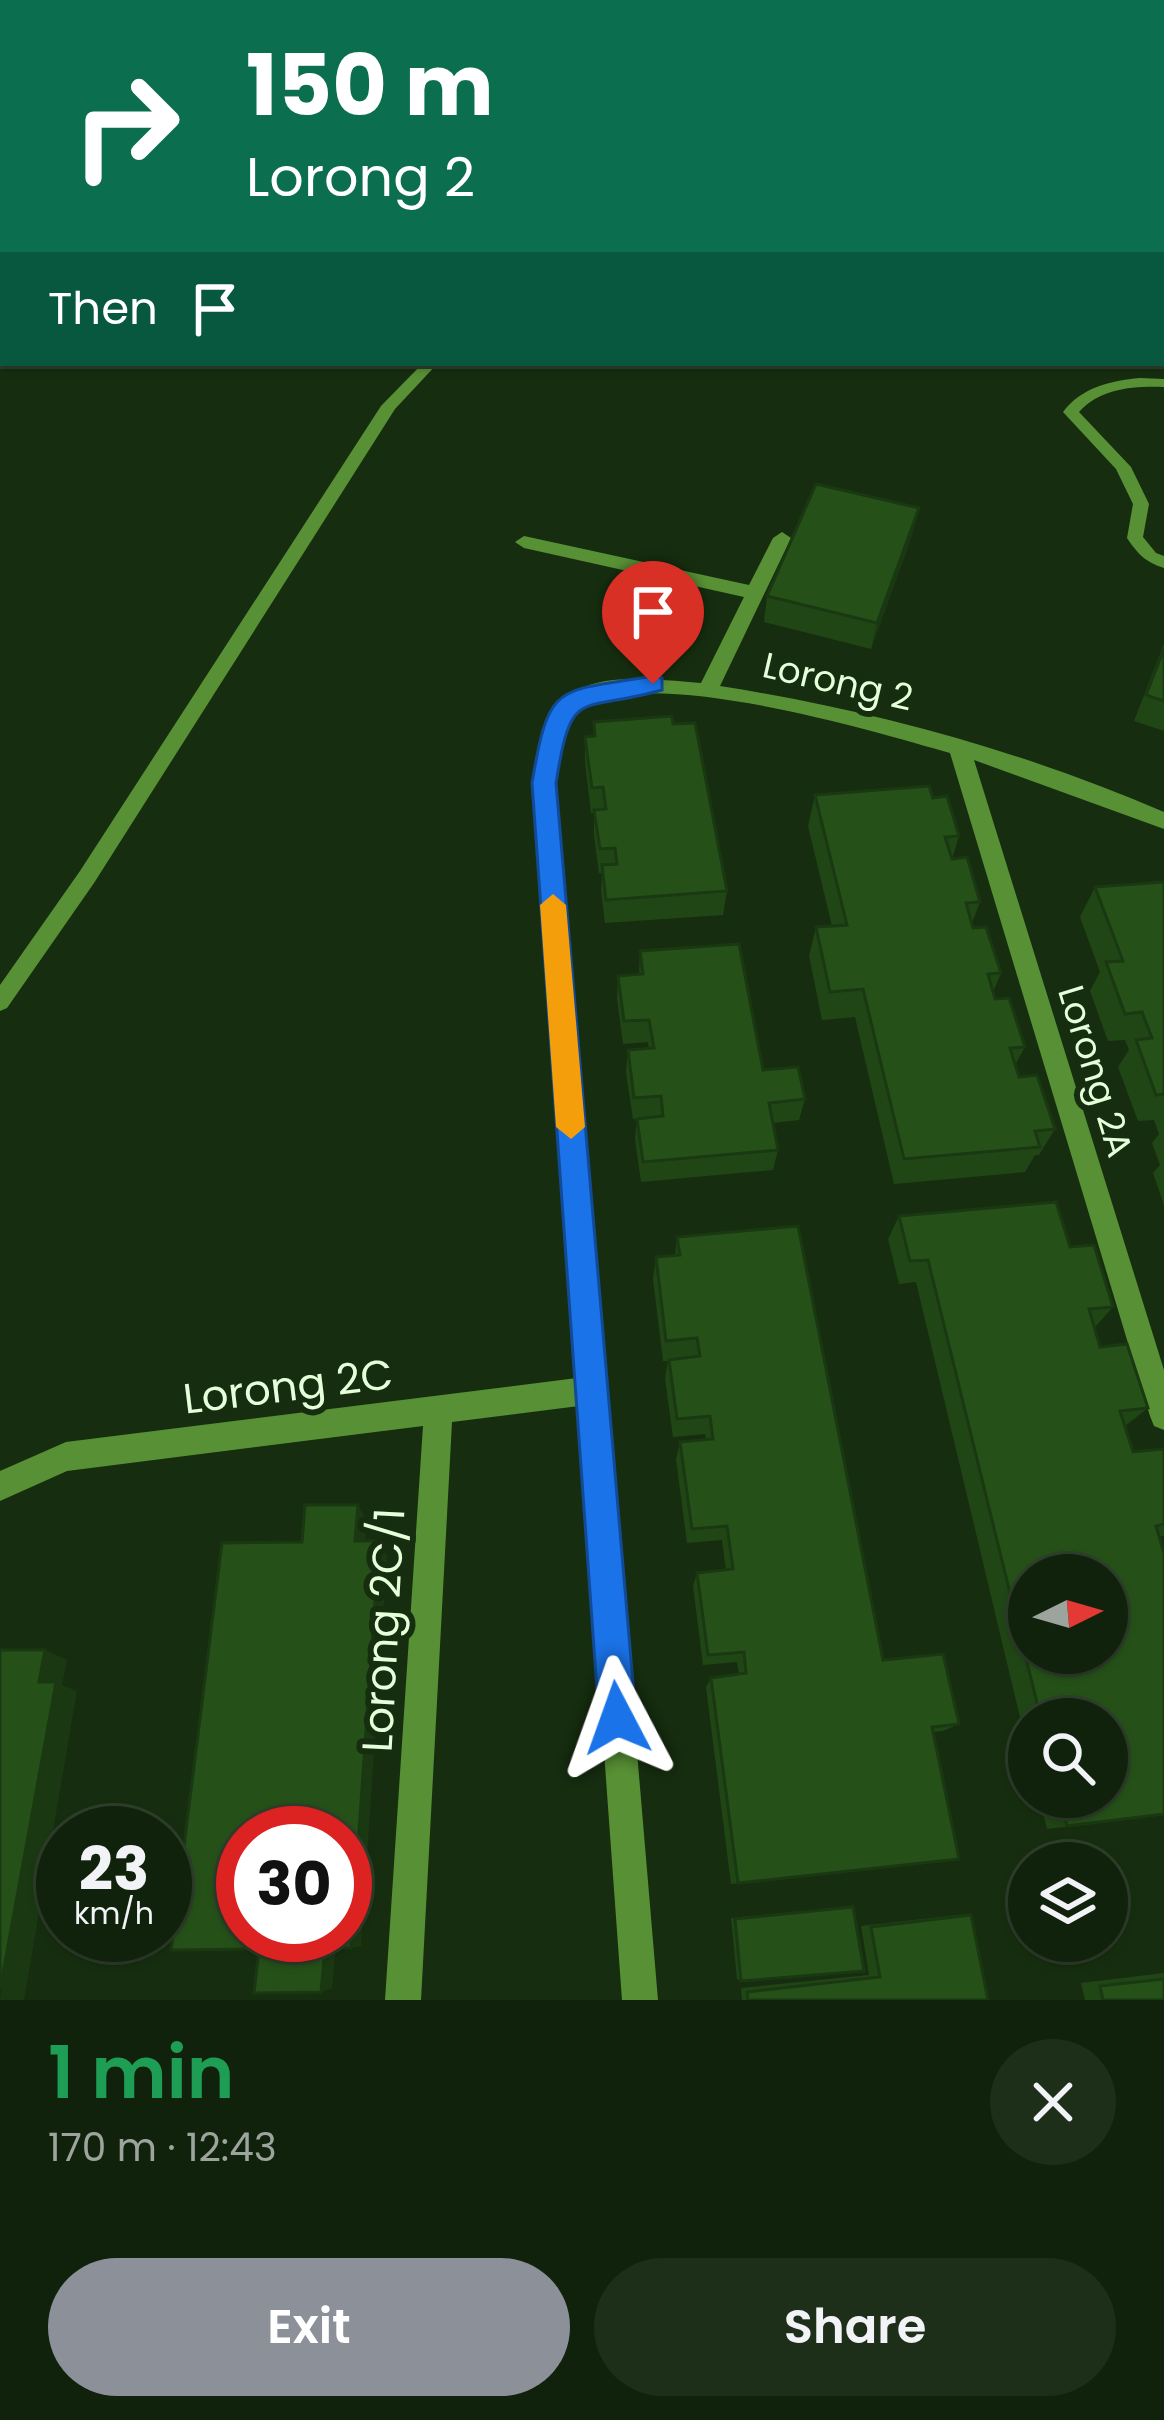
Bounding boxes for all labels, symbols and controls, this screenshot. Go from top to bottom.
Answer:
text: 150 m [246,27,494,144]
icon: right [48,48,204,204]
text: Lorong 2 [246,139,475,215]
icon: arrive [182,276,248,342]
text: Then [48,277,158,340]
pin [602,561,704,684]
icon: arrive [620,579,686,645]
street label: Lorong 2 [758,639,918,724]
street label: Lorong 2A [1045,979,1146,1163]
street label: Lorong 2C [180,1344,396,1429]
street label: Lorong 2C/1 [348,1507,419,1753]
north arrow [1008,1554,1128,1674]
map controls [1008,1554,1128,1962]
position arrow [554,1655,680,1781]
button: search [1008,1698,1128,1818]
speed limit sign: 30 [216,1806,372,1962]
text: 23 [79,1827,149,1911]
button: layers [1008,1842,1128,1962]
text: km/h [74,1892,154,1935]
text: 1 min [48,2022,234,2123]
button: close [990,2039,1116,2165]
text: 170 m · 12:43 [48,2120,277,2175]
button: Exit [48,2258,570,2396]
button: Share [594,2258,1116,2396]

